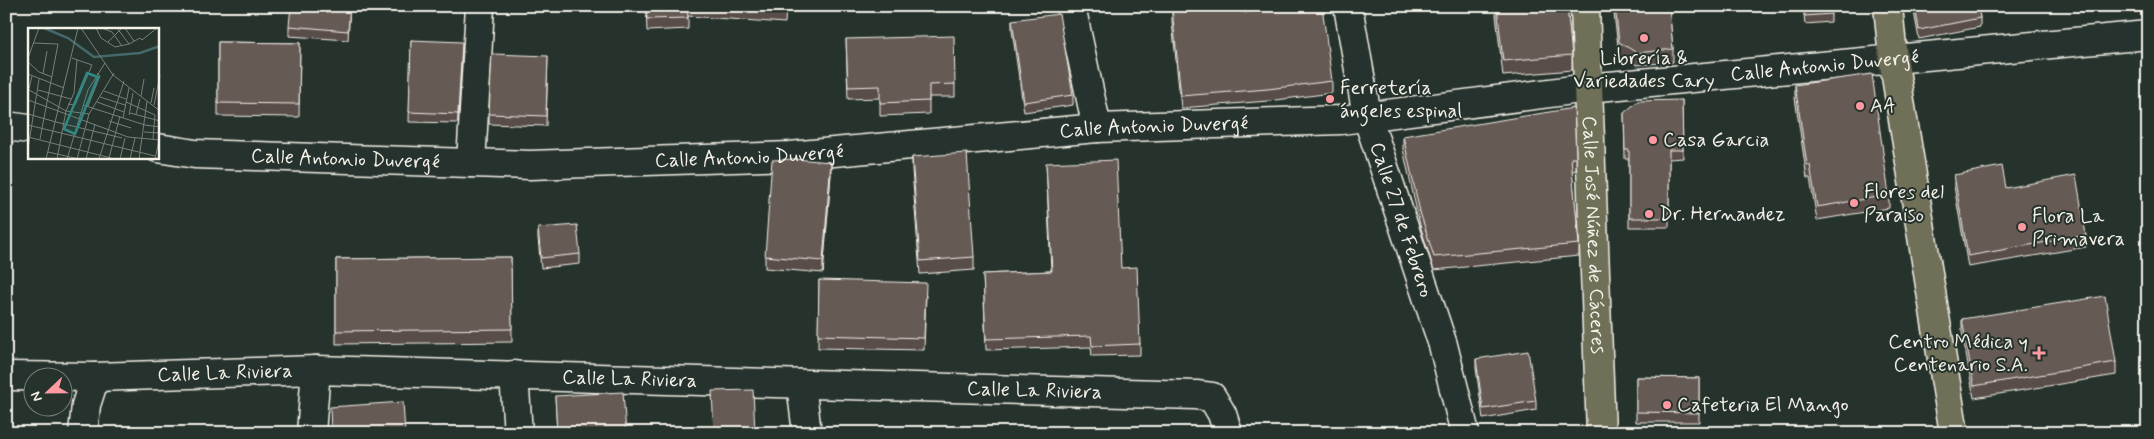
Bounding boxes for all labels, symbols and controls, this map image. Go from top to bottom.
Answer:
inset map [28,28,159,159]
marker: Librería & Variedades Cary [1638,32,1650,44]
street label: Calle Antonio Duvergé [1729,43,1920,88]
place label: Librería & Variedades Cary [1573,45,1715,95]
place label: Ferretería ángeles espinal [1340,75,1462,127]
marker: Ferretería ángeles espinal [1324,93,1336,105]
place label: AA [1870,93,1896,120]
marker: AA [1854,100,1866,112]
street label: Calle Antonio Duvergé [1058,110,1249,145]
street label: Calle José Núñez de Cáceres [1576,115,1612,354]
place label: Casa Garcia [1663,127,1769,154]
marker: Casa Garcia [1647,134,1659,146]
street label: Calle Antonio Duvergé [654,138,845,174]
street label: Calle 27 de Febrero [1363,139,1440,301]
street label: Calle Antonio Duvergé [251,142,440,176]
place label: Flores del Paraiso [1864,179,1944,229]
marker: Flores del Paraiso [1848,197,1860,209]
place label: Dr. Hernandez [1659,201,1785,228]
place label: Flora La Primavera [2032,203,2125,253]
marker: Dr. Hernandez [1643,208,1655,220]
marker: Flora La Primavera [2016,221,2028,233]
place label: Centro Médica y Centenario S.A. [1888,329,2028,379]
marker: Centro Médica y Centenario S.A. [2032,346,2046,360]
street label: Calle La Riviera [157,357,293,389]
street label: Calle La Riviera [562,363,698,394]
north arrow [22,366,72,416]
street label: Calle La Riviera [967,375,1103,406]
text: N [27,389,47,404]
place label: Cafeteria El Mango [1677,392,1849,419]
marker: Cafeteria El Mango [1661,399,1673,411]

